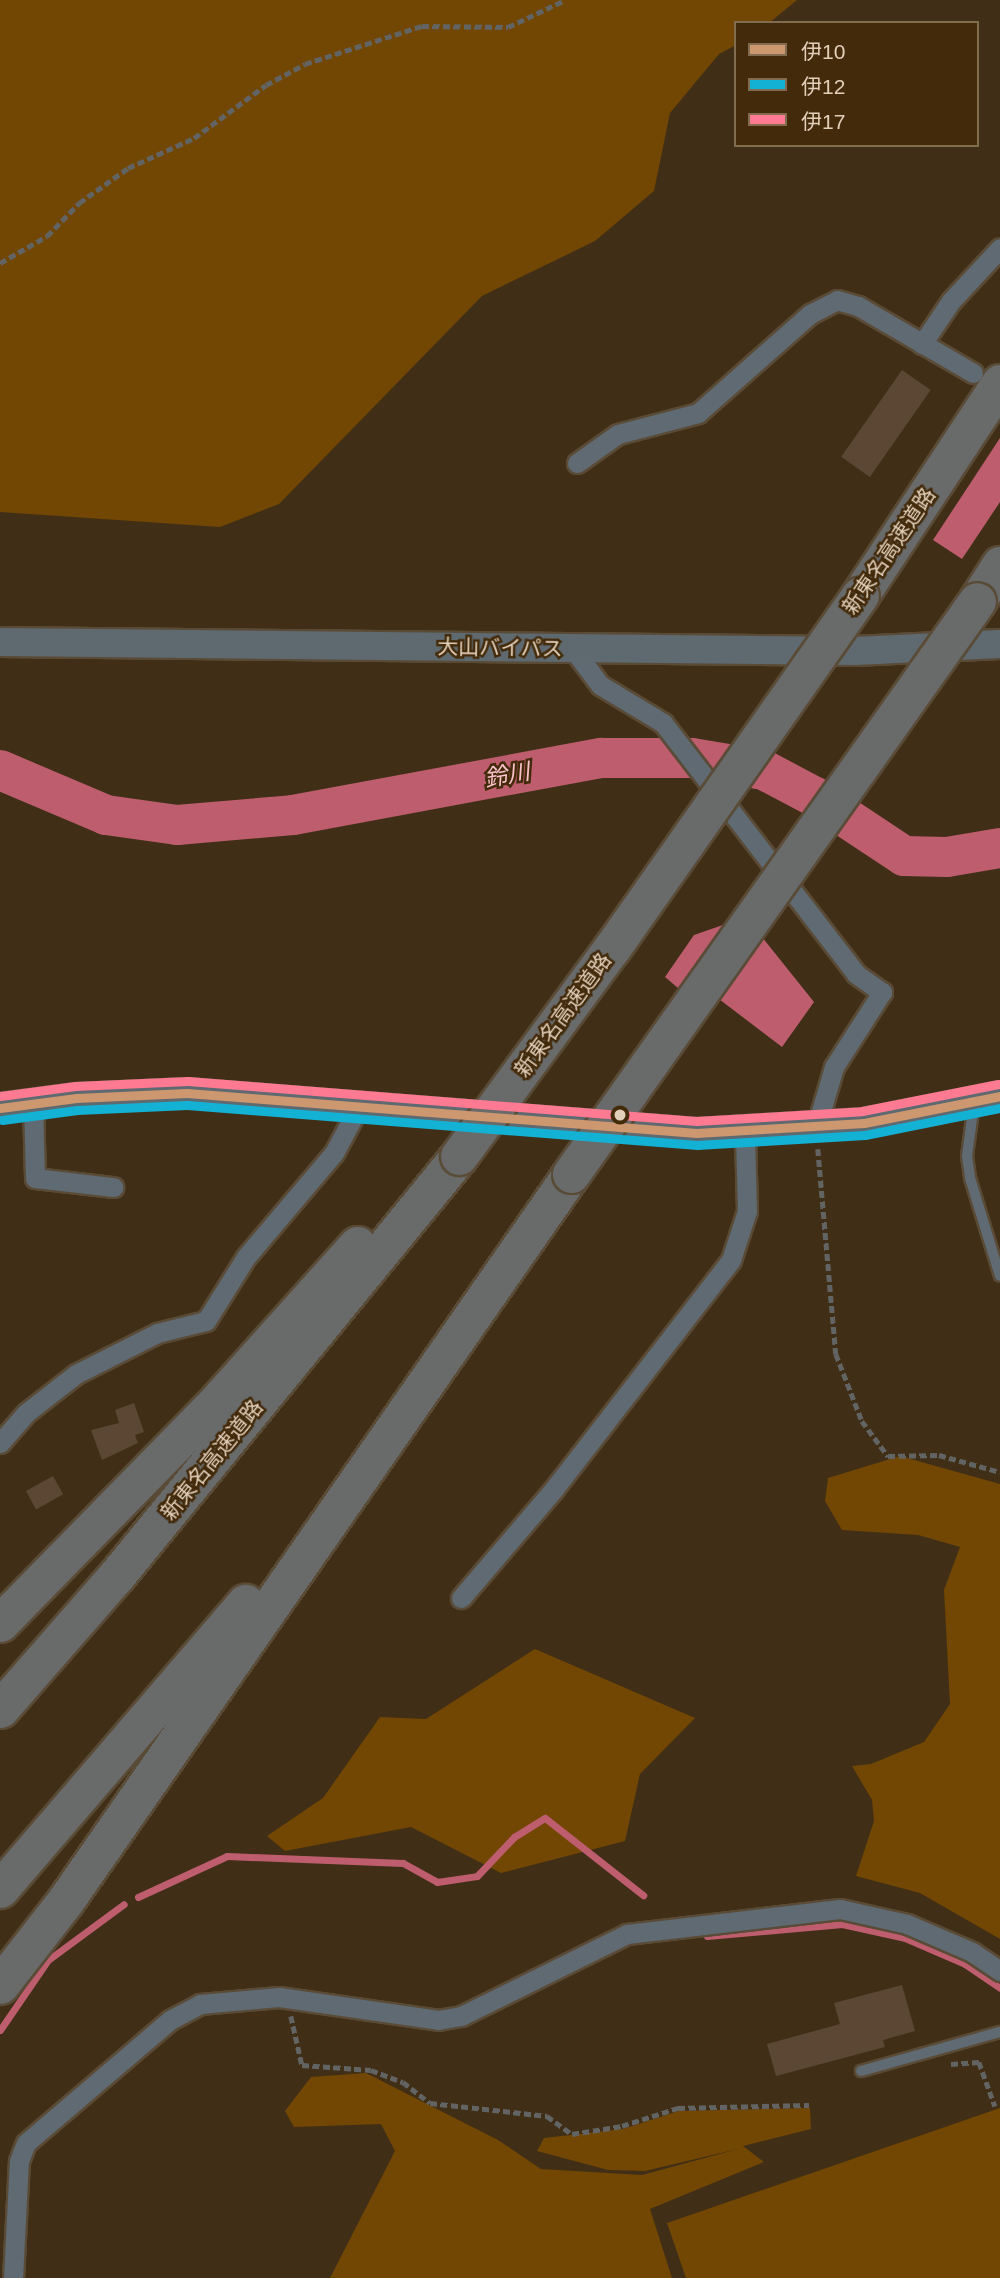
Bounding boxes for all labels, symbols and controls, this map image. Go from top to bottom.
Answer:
legend [734,21,979,147]
text: 伊10 [801,40,845,63]
text: 伊12 [801,75,845,98]
text: 伊17 [801,110,845,133]
street label: 新東名高速道路 [837,483,941,619]
street label: 大山バイパス [437,634,563,662]
water label: 鈴川 [482,757,532,793]
street label: 新東名高速道路 [510,948,616,1082]
unlabelled marker [613,1108,627,1122]
street label: 新東名高速道路 [156,1395,268,1525]

